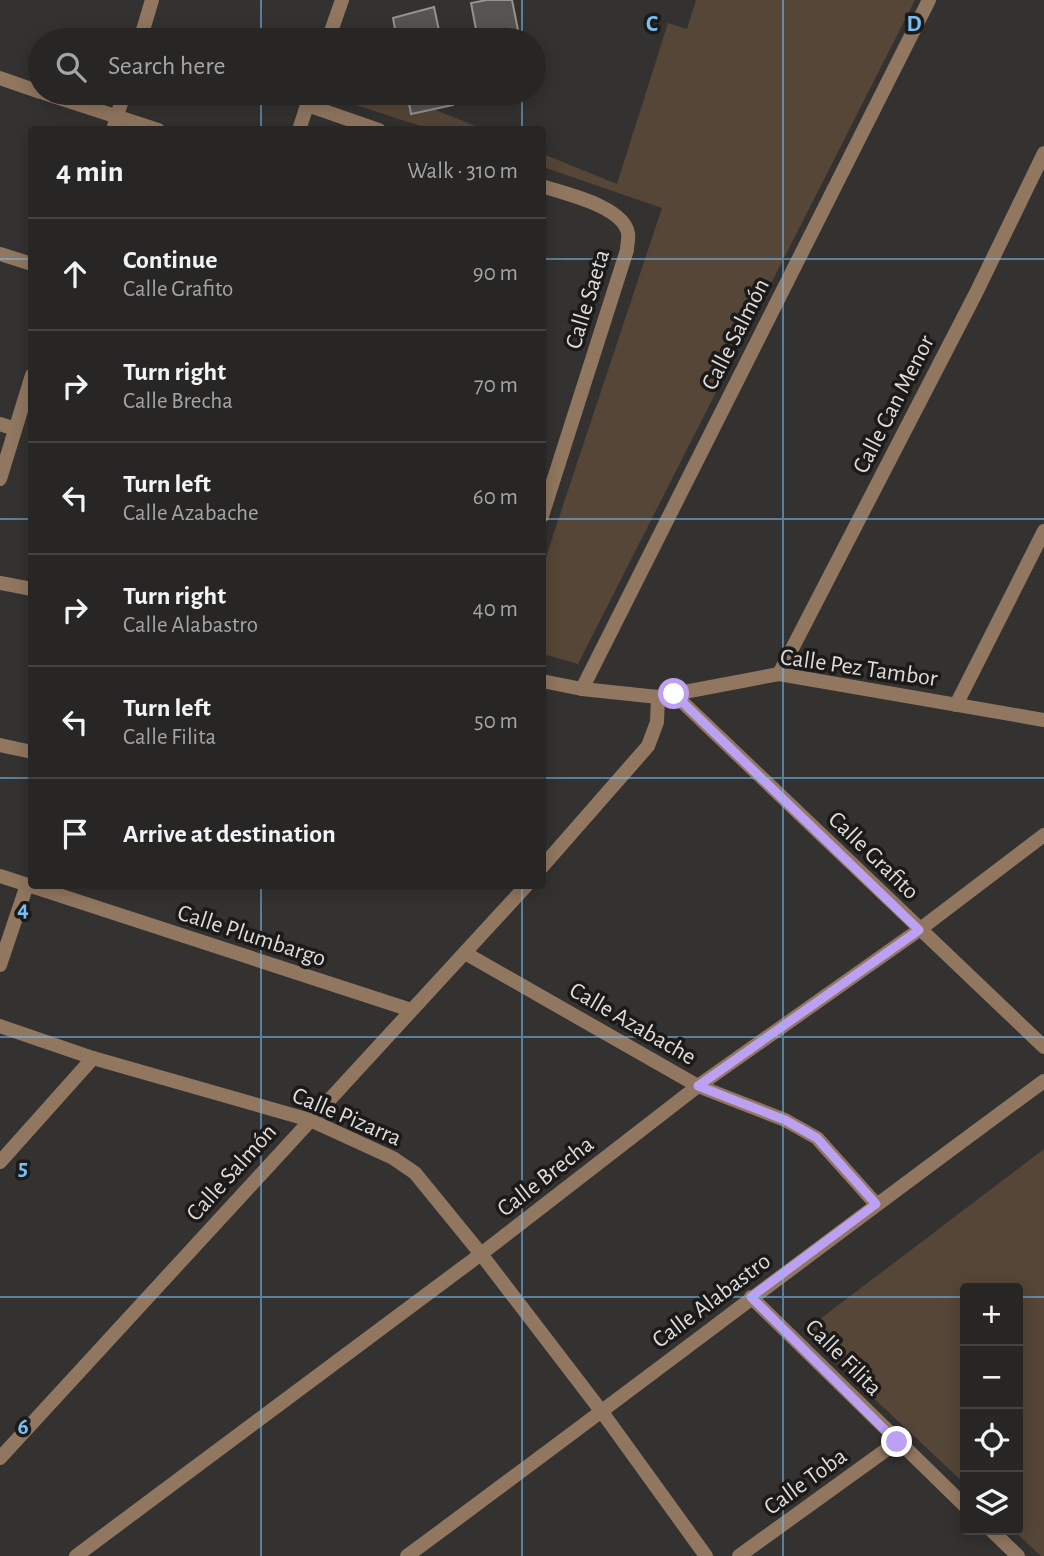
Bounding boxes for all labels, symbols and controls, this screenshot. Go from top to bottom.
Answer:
text: C [646,13,658,36]
text: D [906,13,922,36]
search box [28,28,546,105]
icon: search [52,48,90,86]
text: Search here [108,53,226,79]
text: 4 min [56,157,124,187]
text: Walk · 310 m [407,160,518,183]
text: Continue [123,247,218,273]
street label: Calle Saeta [562,247,614,352]
icon: ahead [56,255,94,293]
text: 90 m [473,262,518,285]
street label: Calle Salmón [698,275,774,394]
text: Calle Grafito [123,278,233,301]
street label: Calle Can Menor [849,331,939,477]
text: Turn right [123,359,226,385]
icon: right [56,367,94,405]
text: 70 m [474,374,518,397]
text: Calle Brecha [123,390,233,413]
text: Turn left [123,471,211,497]
icon: left [56,479,94,517]
text: 60 m [473,486,518,509]
text: Calle Azabache [123,502,259,525]
text: Turn right [123,583,226,609]
icon: right [56,591,94,629]
text: 40 m [473,598,518,621]
text: Calle Alabastro [123,614,258,637]
street label: Calle Pez Tambor [779,645,939,691]
route start [658,678,689,709]
text: Turn left [123,695,211,721]
icon: left [56,703,94,741]
text: 50 m [474,710,518,733]
text: Calle Filita [123,726,216,749]
street label: Calle Grafito [824,807,923,904]
icon: arrive [56,815,94,853]
text: Arrive at destination [123,821,336,847]
text: 4 [17,898,29,921]
street label: Calle Plumbargo [175,901,329,971]
street label: Calle Azabache [565,978,700,1070]
street label: Calle Pizarra [289,1083,405,1151]
street label: Calle Salmón [182,1120,281,1226]
street label: Calle Brecha [493,1132,598,1222]
text: 5 [18,1157,28,1180]
street label: Calle Alabastro [648,1249,775,1353]
map controls [960,1283,1023,1535]
button: + [960,1283,1023,1346]
street label: Calle Filita [800,1315,886,1401]
button: − [960,1346,1023,1409]
button: locate [960,1409,1023,1472]
text: 6 [17,1416,29,1439]
route end [881,1426,912,1457]
street label: Calle Toba [760,1444,851,1520]
button: layers [960,1472,1023,1535]

